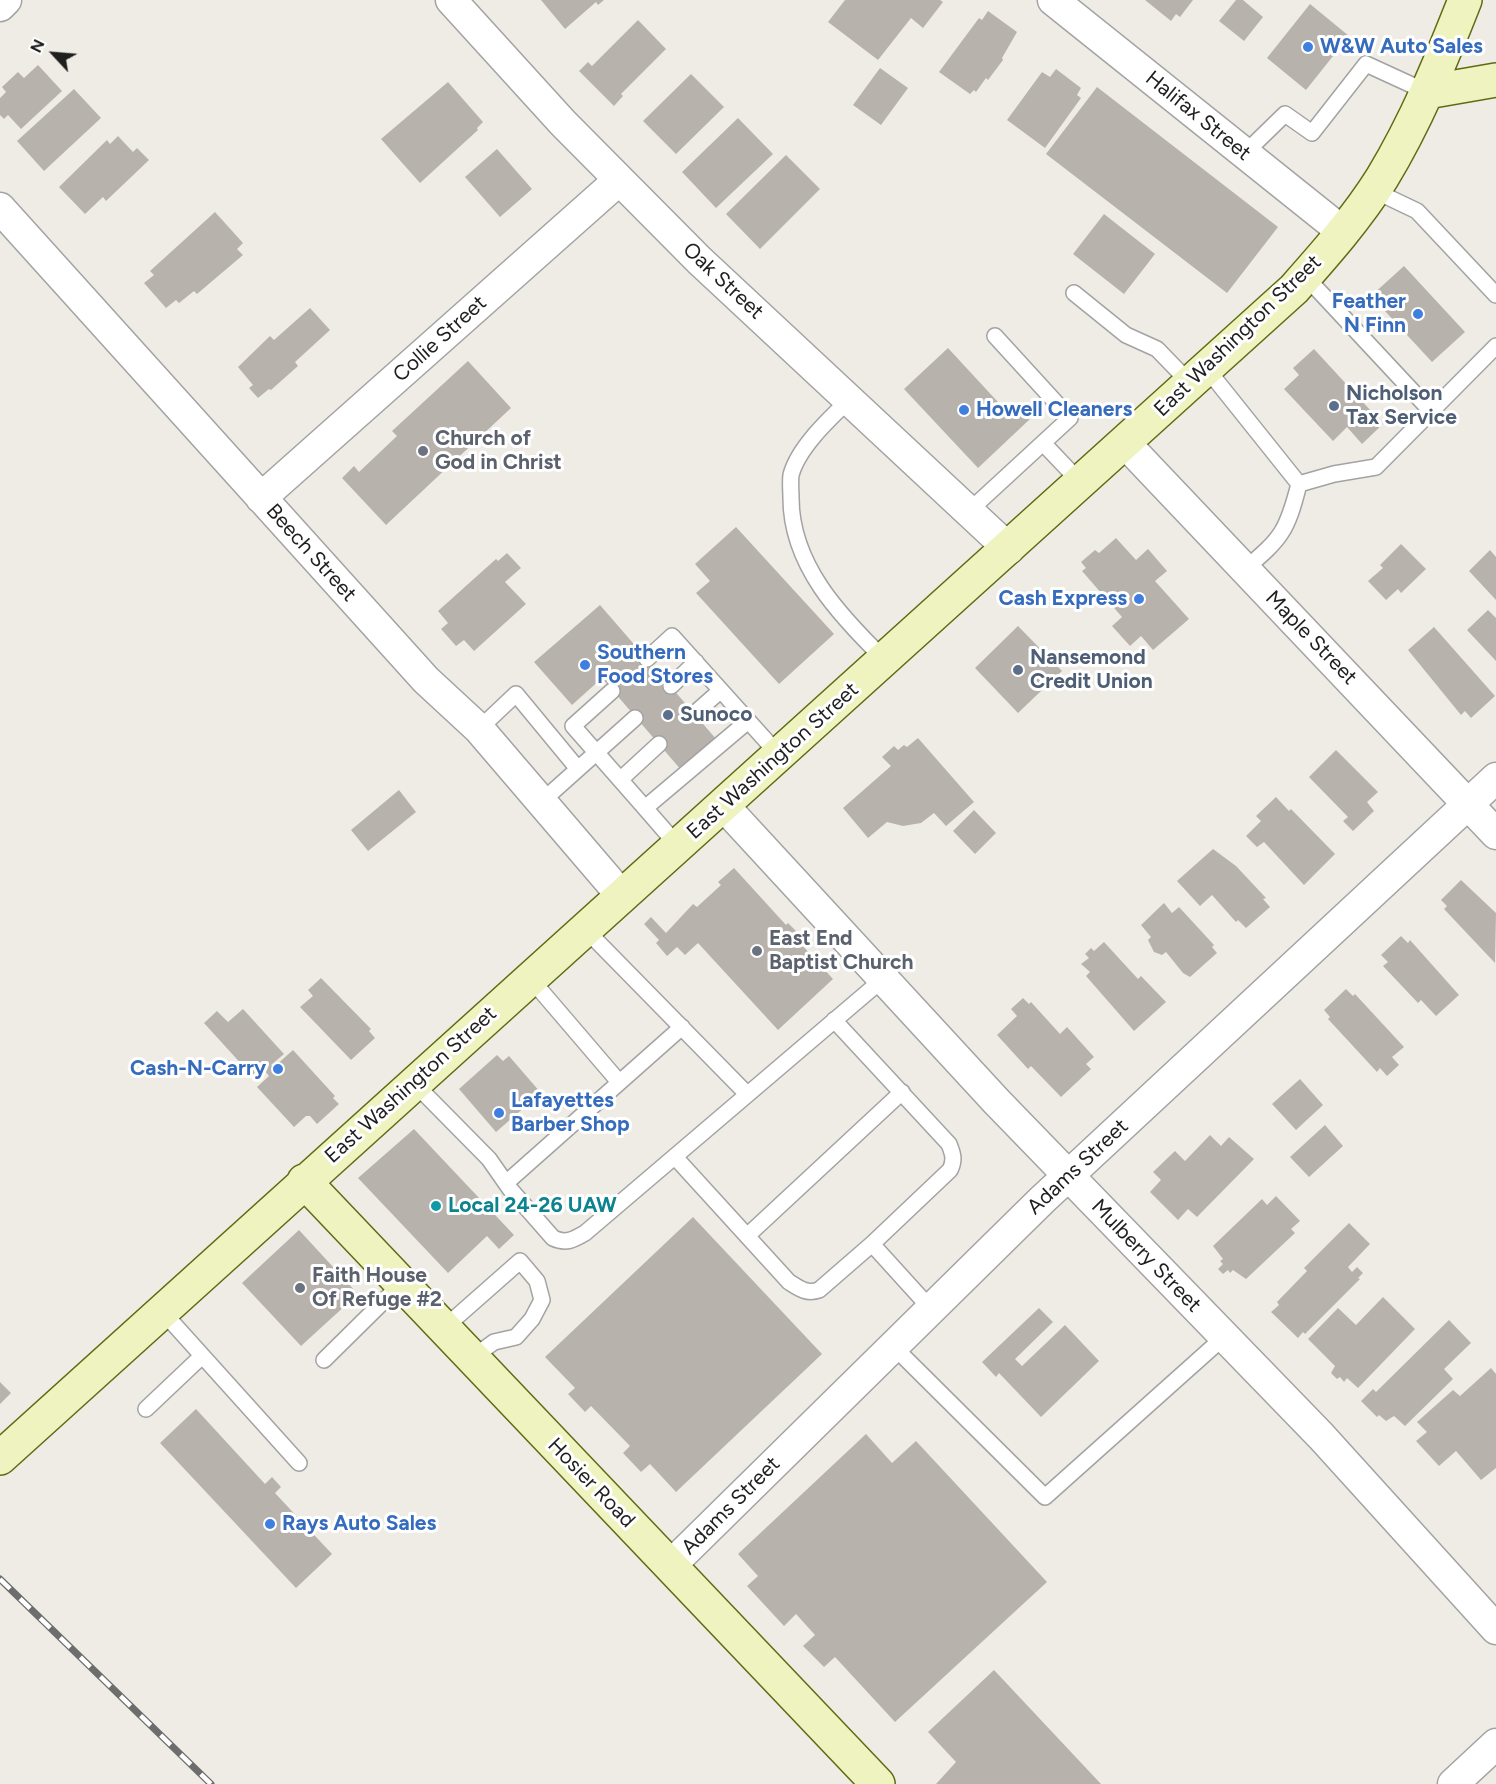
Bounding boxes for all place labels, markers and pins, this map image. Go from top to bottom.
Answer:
place label: W&W Auto Sales [1320,34,1483,60]
marker: W&W Auto Sales [1301,40,1315,54]
place label: Feather N Finn [1332,289,1406,339]
marker: Feather N Finn [1411,307,1425,321]
place label: Nicholson Tax Service [1346,381,1457,431]
place label: Howell Cleaners [976,397,1132,423]
marker: Nicholson Tax Service [1327,399,1341,413]
marker: Howell Cleaners [957,403,971,417]
place label: Church of God in Christ [435,426,562,476]
marker: Church of God in Christ [416,444,430,458]
place label: Cash Express [998,586,1127,612]
marker: Cash Express [1132,592,1146,606]
place label: Southern Food Stores [597,640,713,690]
place label: Nansemond Credit Union [1030,645,1153,695]
marker: Southern Food Stores [578,658,592,672]
marker: Nansemond Credit Union [1011,663,1025,677]
place label: Sunoco [680,702,752,728]
marker: Sunoco [661,708,675,722]
place label: East End Baptist Church [769,926,913,976]
marker: East End Baptist Church [750,944,764,958]
place label: Cash-N-Carry [130,1056,266,1082]
marker: Cash-N-Carry [271,1062,285,1076]
place label: Lafayettes Barber Shop [511,1088,630,1138]
marker: Lafayettes Barber Shop [492,1106,506,1120]
place label: Local 24-26 UAW [448,1193,617,1219]
marker: Local 24-26 UAW [429,1199,443,1213]
place label: Faith House Of Refuge #2 [312,1263,442,1313]
marker: Faith House Of Refuge #2 [293,1281,307,1295]
place label: Rays Auto Sales [282,1511,436,1537]
marker: Rays Auto Sales [263,1517,277,1531]

